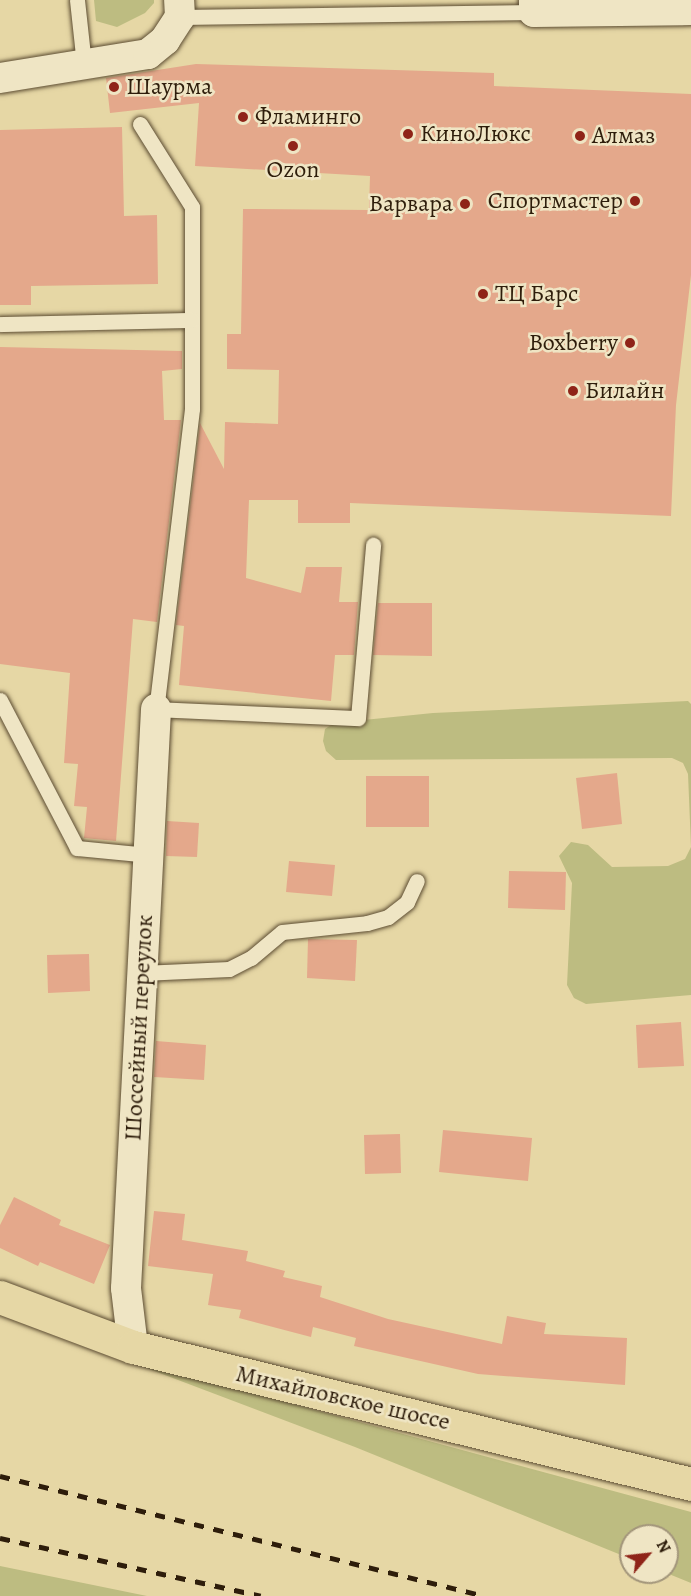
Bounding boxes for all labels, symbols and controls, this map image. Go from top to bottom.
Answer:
place label: Шаурма [126,73,212,101]
marker: Шаурма [107,80,121,94]
place label: Фламинго [255,103,361,131]
marker: Фламинго [236,110,250,124]
place label: КиноЛюкс [420,120,531,148]
place label: Алмаз [592,122,655,150]
marker: КиноЛюкс [401,127,415,141]
marker: Алмаз [573,129,587,143]
marker: Ozon [286,139,300,153]
place label: Ozon [267,156,319,184]
place label: Спортмастер [488,187,623,215]
place label: Варвара [369,190,453,218]
marker: Спортмастер [628,194,642,208]
marker: Варвара [458,197,472,211]
place label: ТЦ Барс [495,280,578,308]
marker: ТЦ Барс [476,287,490,301]
place label: Boxberry [529,329,618,357]
marker: Boxberry [623,336,637,350]
place label: Билайн [585,377,664,405]
marker: Билайн [566,384,580,398]
street label: Шоссейный переулок [119,914,159,1142]
street label: Михайловское шоссе [233,1359,453,1437]
north arrow [619,1524,679,1584]
text: N [651,1536,676,1557]

